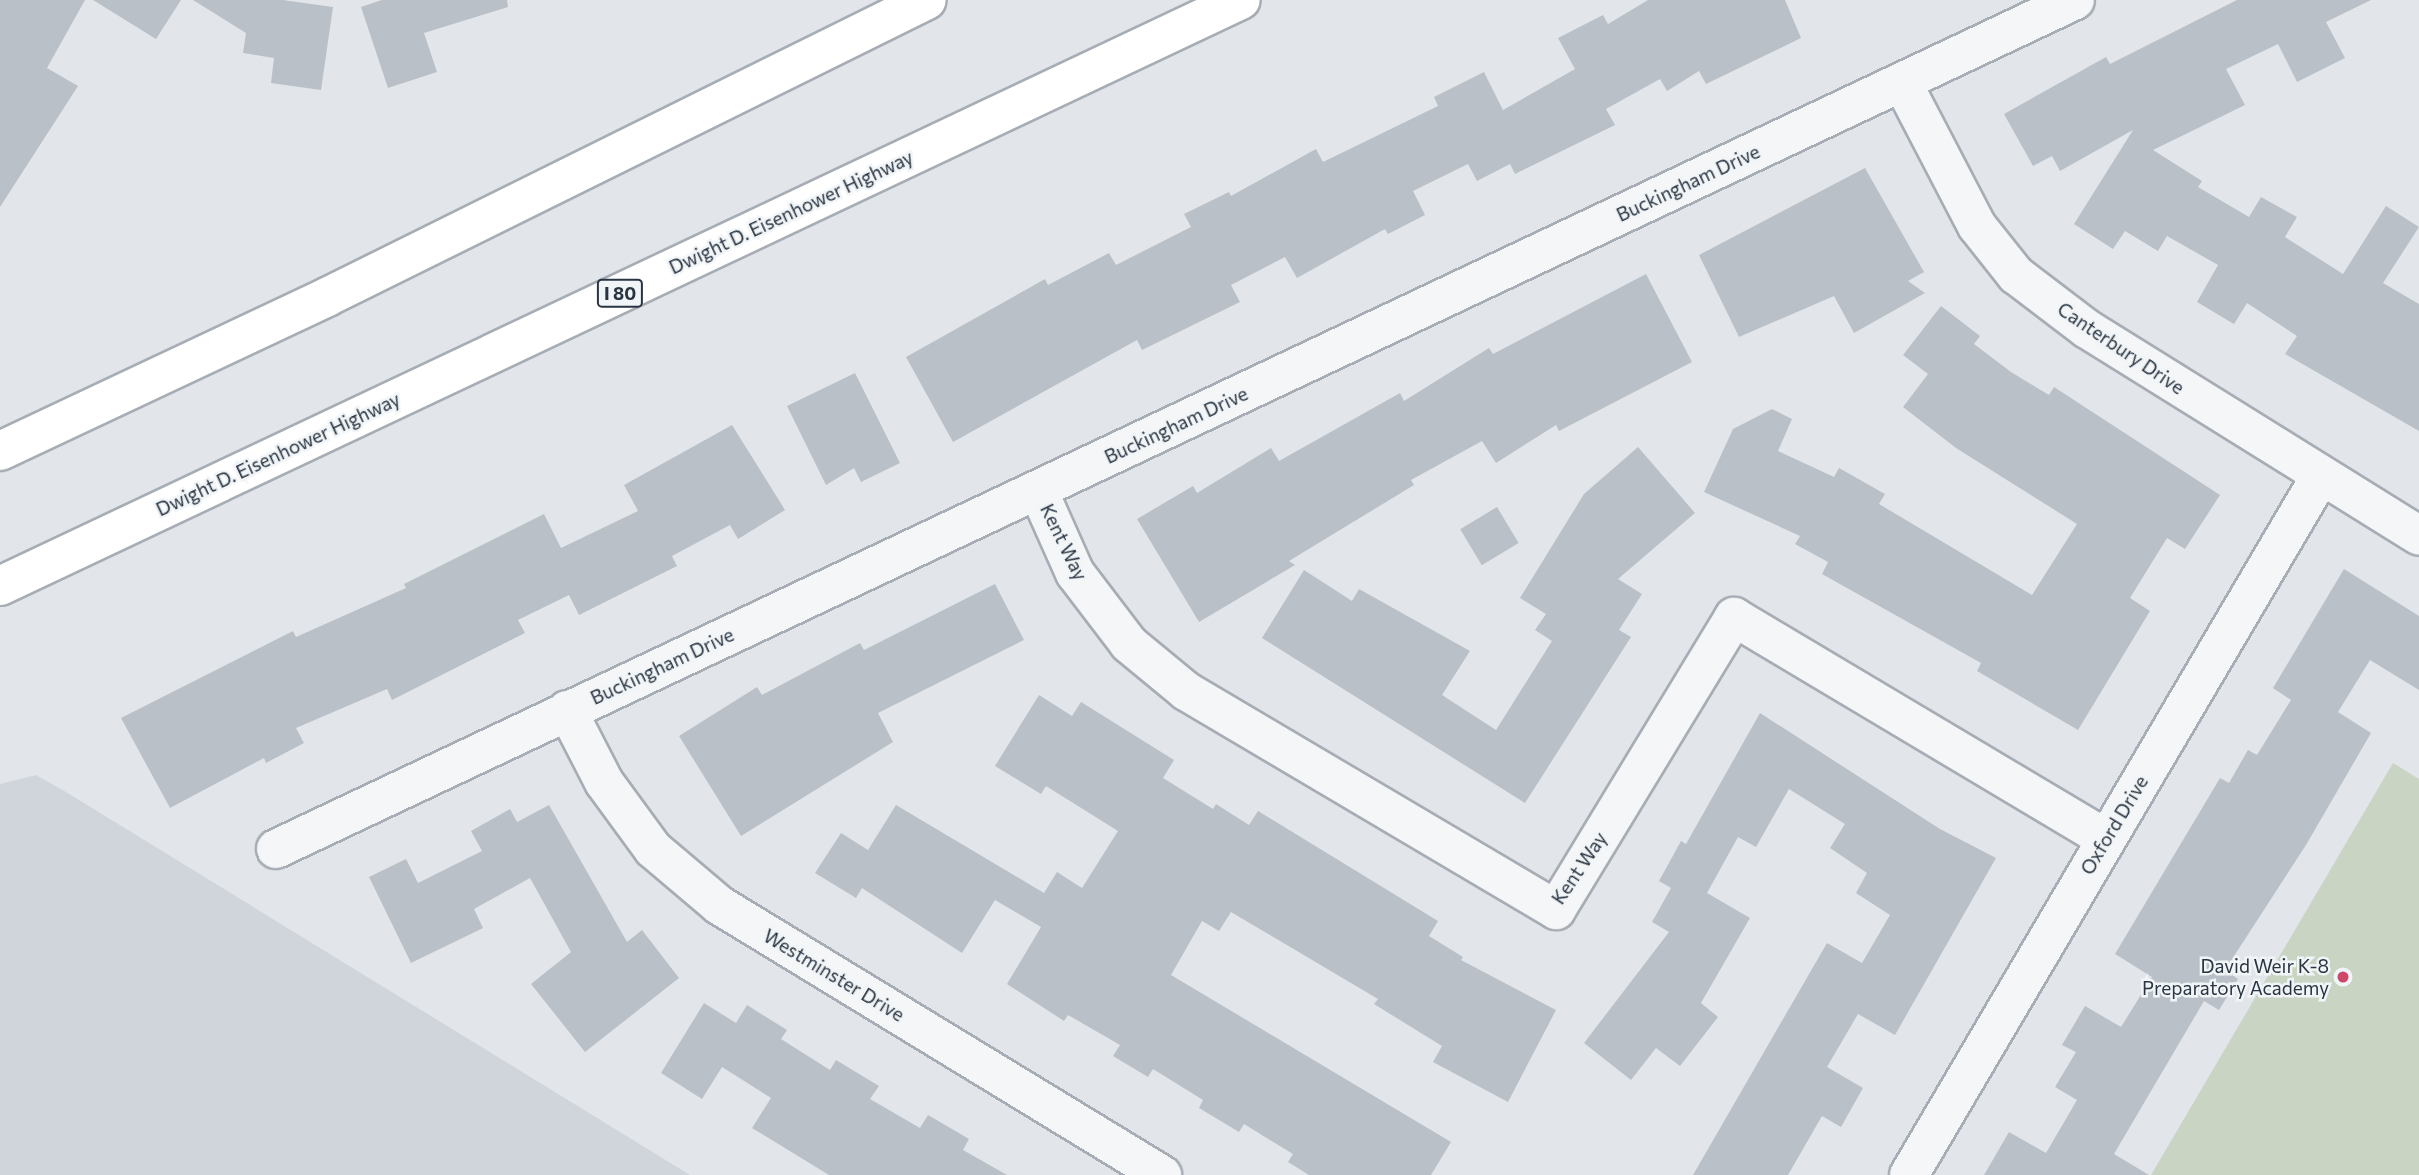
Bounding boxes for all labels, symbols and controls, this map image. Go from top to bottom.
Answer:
street label: Buckingham Drive [1613,140,1763,226]
street label: Dwight D. Eisenhower Highway [665,145,917,279]
road number: I 80 [596,278,644,307]
street label: Canterbury Drive [2053,297,2189,399]
street label: Buckingham Drive [1101,382,1251,468]
street label: Dwight D. Eisenhower Highway [152,387,404,521]
street label: Kent Way [1036,500,1092,584]
street label: Buckingham Drive [587,623,737,709]
street label: Oxford Drive [2075,771,2153,879]
street label: Kent Way [1547,827,1611,909]
street label: Westminster Drive [759,924,909,1026]
place label: David Weir K-8 Preparatory Academy [2142,955,2329,999]
marker: David Weir K-8 Preparatory Academy [2335,969,2351,985]

